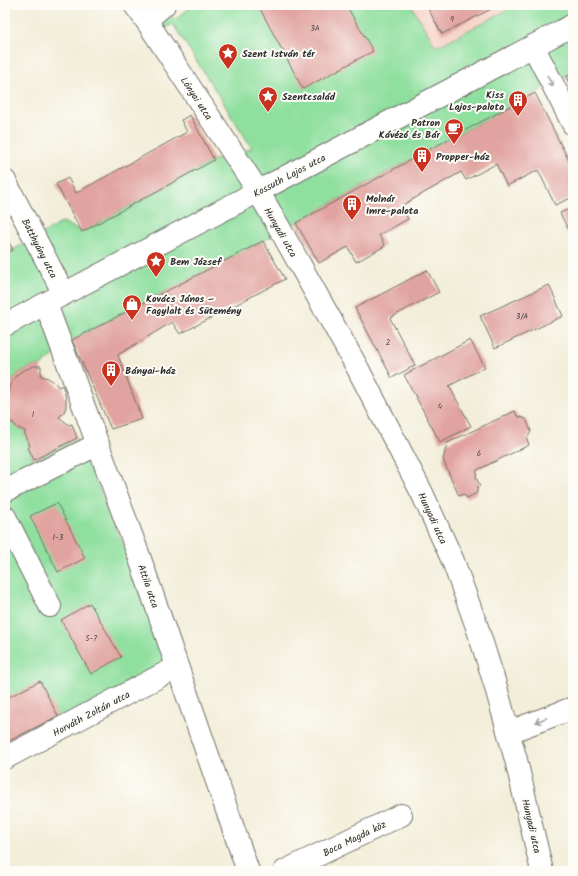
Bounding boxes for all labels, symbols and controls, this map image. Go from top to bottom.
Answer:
house number: 9 [450,13,454,26]
house number: 3A [310,22,320,35]
place icon: Szent István tér [217,42,239,70]
place label: Szent István tér [242,46,315,62]
street label: Lónyai utca [176,74,216,124]
one-way arrow [547,75,555,87]
place icon: Szentcsalád [257,85,279,113]
place label: Kiss Lajos-palota [449,87,504,115]
place label: Szentcsalád [282,89,336,105]
building icon: Kiss Lajos-palota [507,89,529,117]
place label: Patron Kávézó és Bár [379,115,440,143]
cafe icon: Patron Kávézó és Bár [443,117,465,145]
building icon: Propper-ház [411,145,433,173]
place label: Propper-ház [436,149,490,165]
street label: Kossuth Lajos utca [250,150,329,202]
place label: Molnár Imre-palota [366,191,418,219]
building icon: Molnár Imre-palota [341,193,363,221]
street label: Hunyadi utca [259,205,301,261]
street label: Batthyány utca [17,216,61,282]
place icon: Bem József [145,250,167,278]
place label: Bem József [170,254,223,270]
place label: Kovács János – Fagylalt és Sütemény [146,291,242,319]
shop icon: Kovács János – Fagylalt és Sütemény [121,293,143,321]
house number: 3/A [516,310,528,323]
house number: 2 [386,336,391,349]
building icon: Bányai-ház [100,359,122,387]
place label: Bányai-ház [125,363,176,379]
house number: 4 [438,400,443,413]
house number: 1 [32,408,35,421]
house number: 6 [477,447,481,460]
street label: Hunyadi utca [413,490,451,547]
house number: 1-3 [53,531,64,544]
street label: Attila utca [133,562,163,611]
house number: 5-7 [85,632,97,645]
street label: Horváth Zoltán utca [50,687,133,741]
one-way arrow [535,717,547,725]
street label: Hunyadi utca [517,797,545,855]
street label: Boca Magda köz [320,816,389,861]

